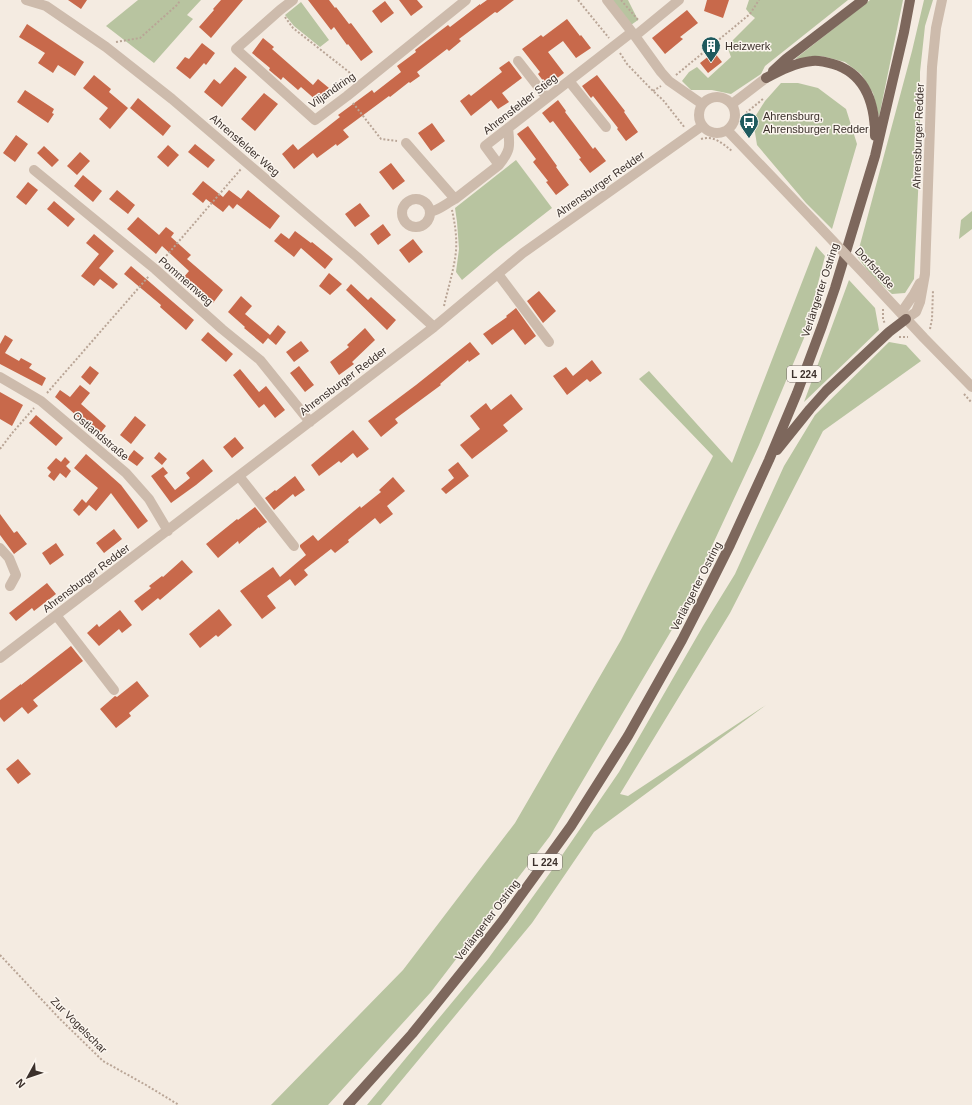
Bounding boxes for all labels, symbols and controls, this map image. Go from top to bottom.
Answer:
building icon: Heizwerk [700,35,722,63]
place label: Heizwerk [725,40,771,52]
street label: Viljandiring [307,70,357,110]
street label: Ahrensfelder Stieg [481,71,559,137]
street label: Ahrensburger Redder [910,83,926,189]
place label: Ahrensburg, Ahrensburger Redder [763,110,869,135]
bus stop icon: Ahrensburg, Ahrensburger Redder [738,111,760,139]
street label: Ahrensfelder Weg [208,112,282,178]
street label: Ahrensburger Redder [553,149,647,219]
street label: Verlängerter Ostring [799,241,841,339]
street label: Dorfstraße [853,245,897,291]
street label: Pommernweg [156,254,216,308]
street label: Ahrensburger Redder [297,344,389,418]
road number: L 224 [787,366,821,382]
street label: Ostlandstraße [71,409,131,463]
street label: Verlängerter Ostring [668,539,724,633]
street label: Ahrensburger Redder [40,541,132,615]
road number: L 224 [528,854,562,870]
street label: Verlängerter Ostring [453,877,521,963]
street label: Zur Vogelschar [49,995,110,1056]
north arrow [8,1057,48,1097]
text: N [13,1076,27,1090]

